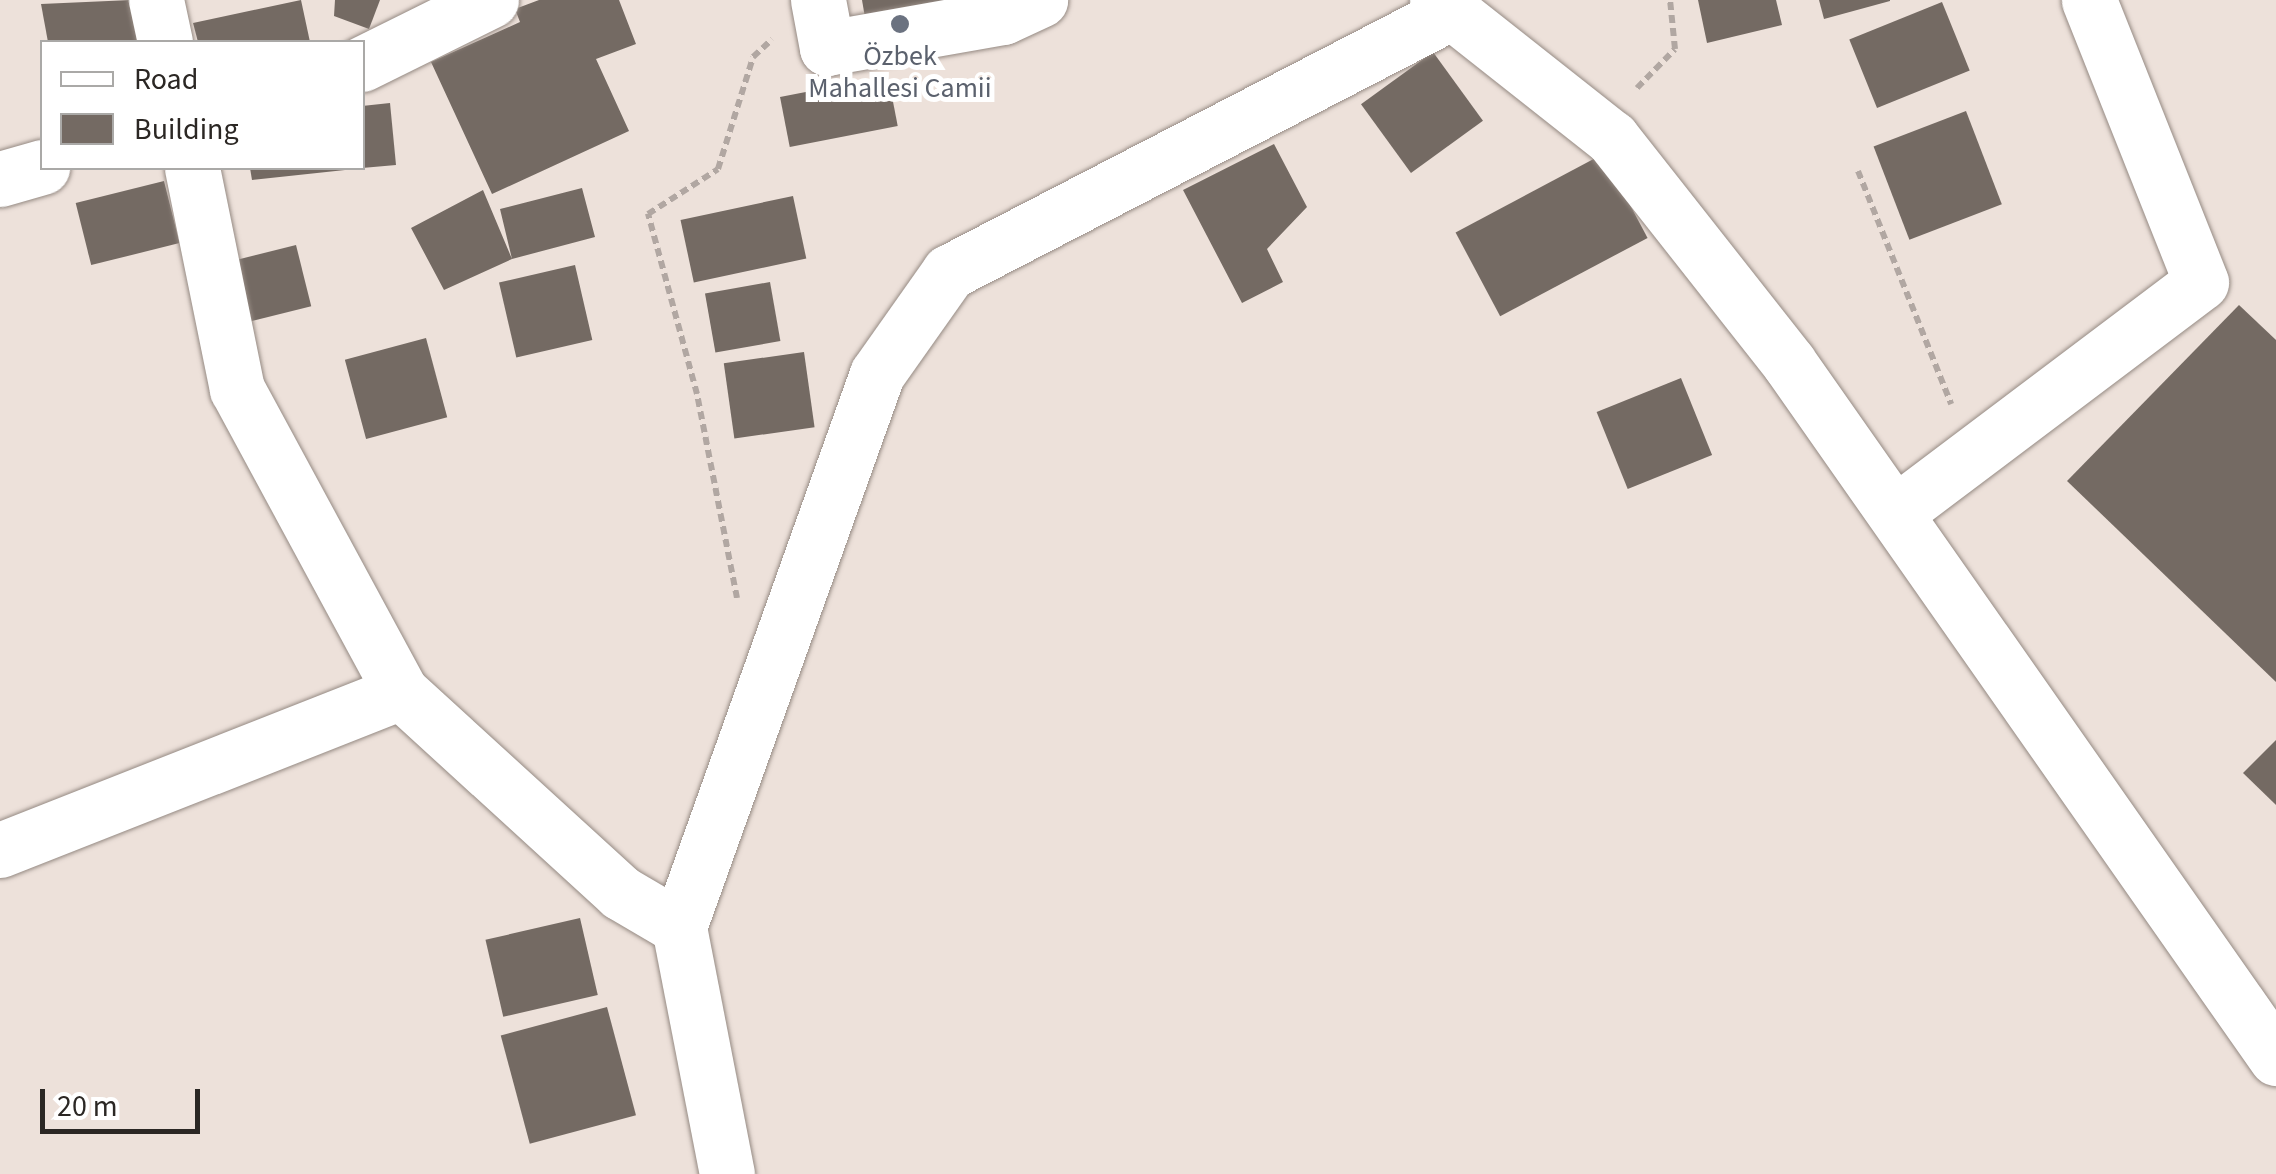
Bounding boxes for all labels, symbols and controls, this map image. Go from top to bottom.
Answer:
marker: Özbek Mahallesi Camii [889,13,911,35]
place label: Özbek Mahallesi Camii [808,39,992,105]
legend [40,40,365,170]
text: Road [134,58,198,101]
text: Building [134,108,239,151]
scale bar [45,1069,205,1131]
text: 20 m [57,1085,118,1128]

